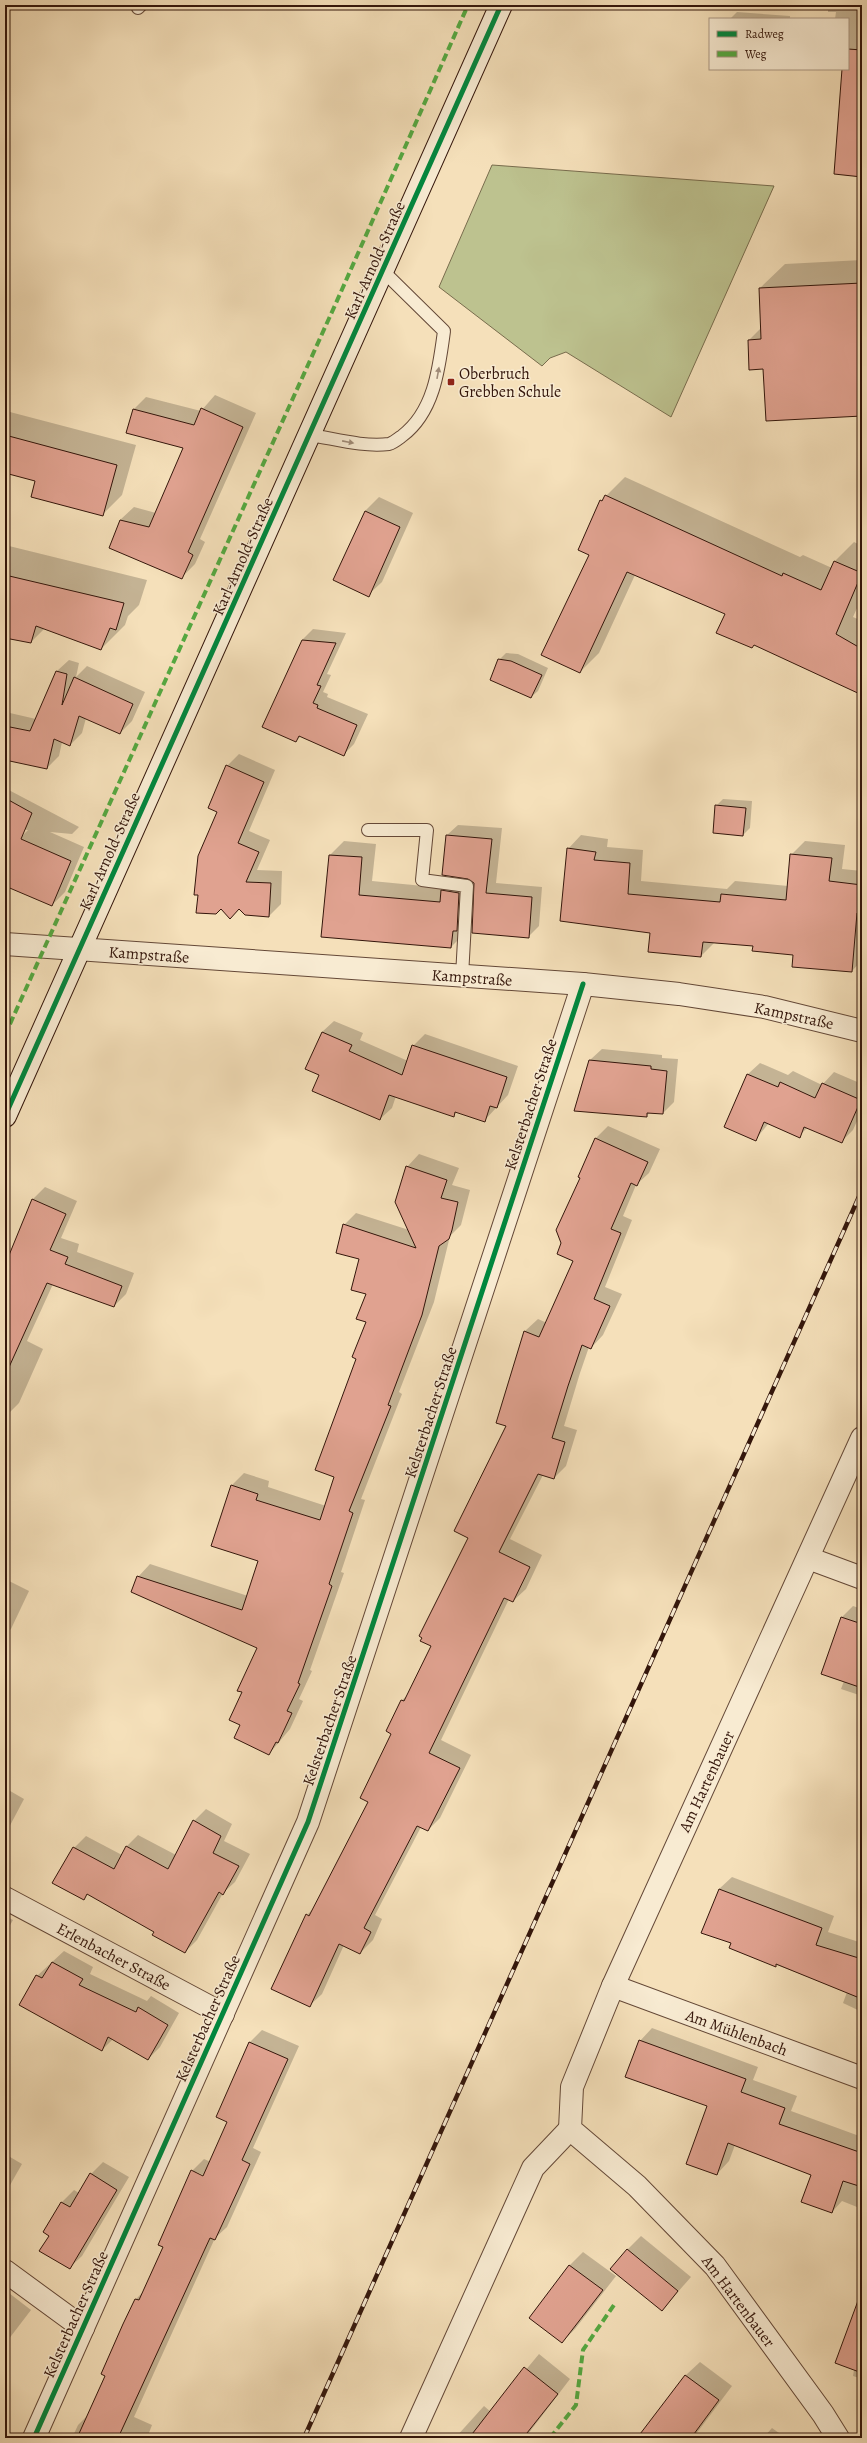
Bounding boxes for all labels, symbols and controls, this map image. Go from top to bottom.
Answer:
legend [709,18,849,70]
text: Radweg [745,26,784,42]
text: Weg [744,46,767,62]
street label: Karl-Arnold-Straße [339,198,411,323]
place label: Oberbruch Grebben Schule [459,363,561,403]
one-way arrow [435,367,441,380]
marker: Oberbruch Grebben Schule [446,377,456,387]
one-way arrow [342,439,354,445]
street label: Karl-Arnold-Straße [207,494,279,619]
street label: Karl-Arnold-Straße [74,789,146,914]
street label: Kampstraße [108,941,190,969]
street label: Kampstraße [431,964,513,992]
street label: Kampstraße [752,997,836,1035]
street label: Kelsterbacher Straße [499,1036,563,1173]
street label: Kelsterbacher Straße [399,1344,463,1481]
street label: Kelsterbacher Straße [297,1652,363,1789]
street label: Am Hartenbauer [673,1727,740,1837]
street label: Erlenbacher Straße [53,1918,174,1996]
street label: Kelsterbacher Straße [170,1951,246,2085]
street label: Am Mühlenbach [682,2004,791,2062]
street label: Kelsterbacher Straße [38,2247,114,2381]
street label: Am Hartenbauer [696,2250,780,2352]

